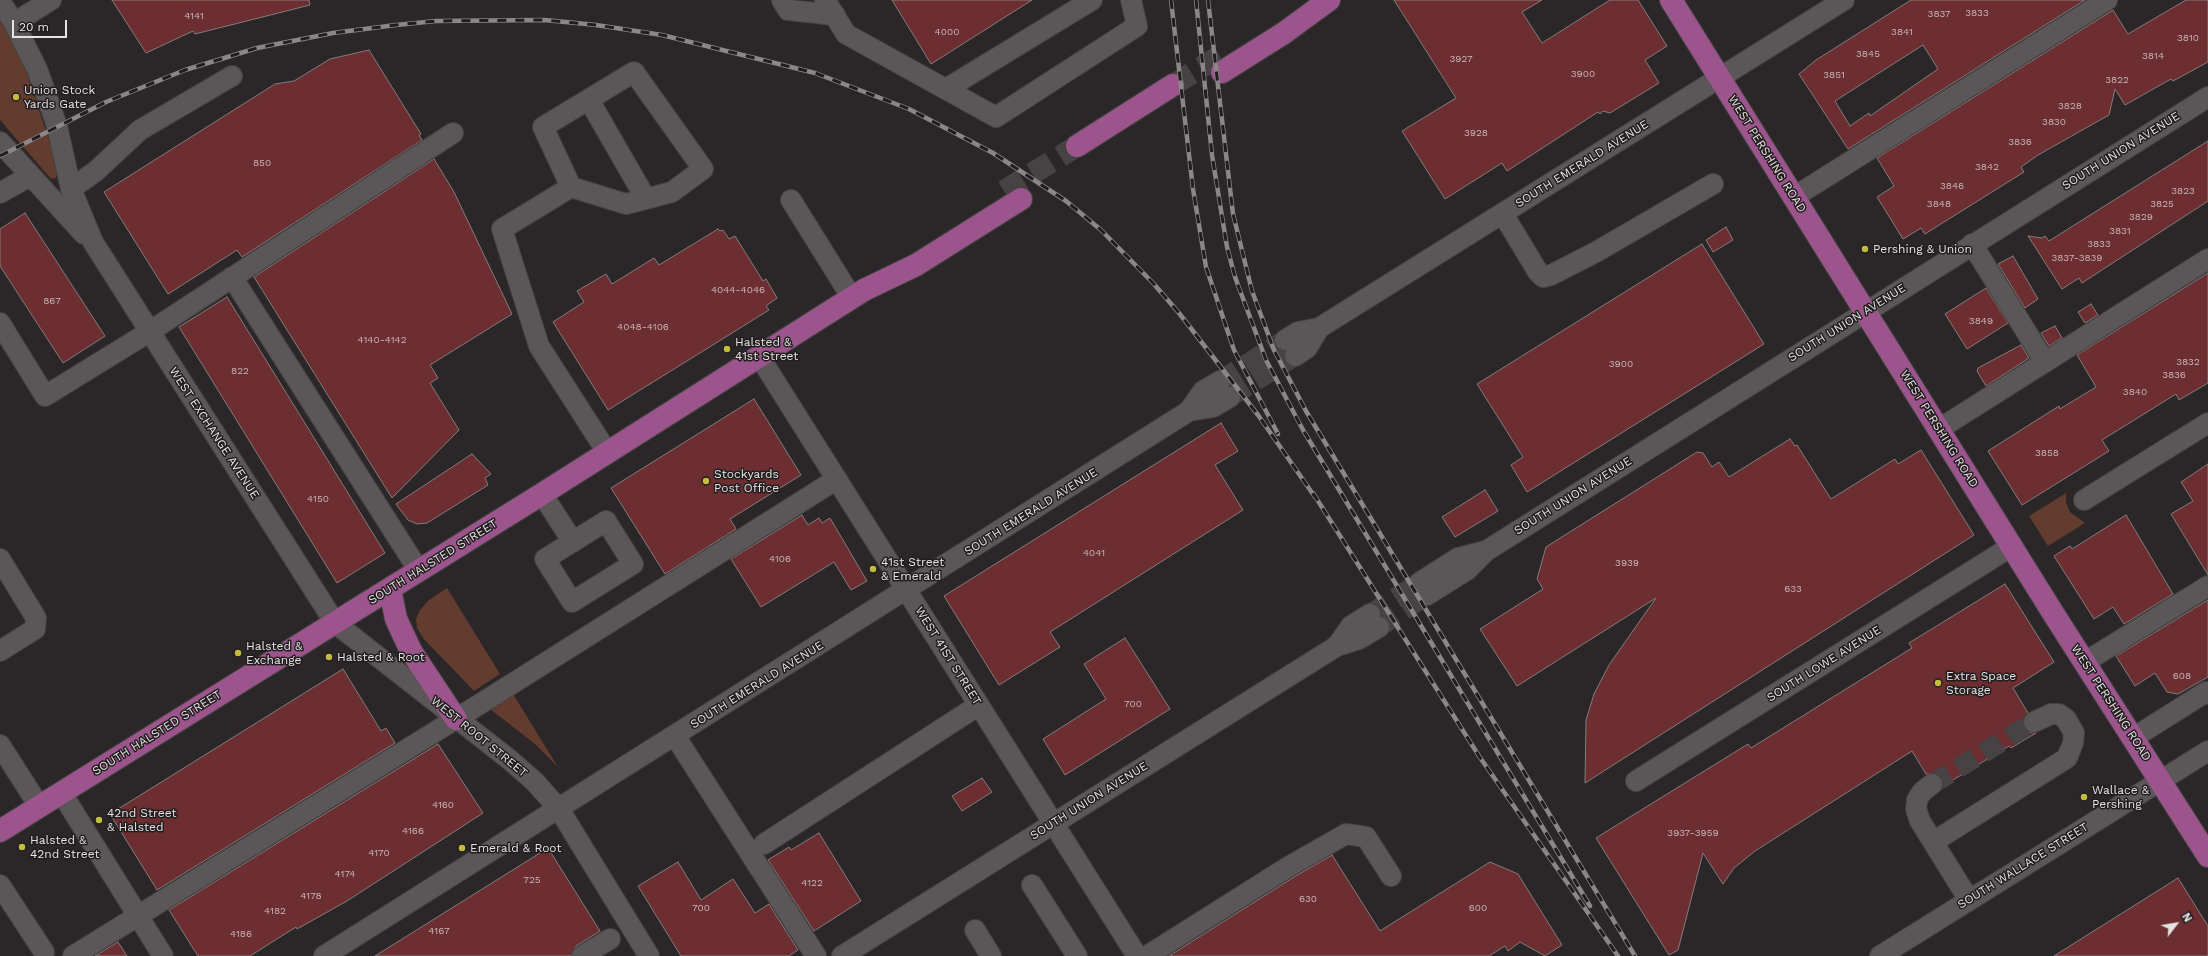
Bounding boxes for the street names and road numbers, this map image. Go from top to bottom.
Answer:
street label: WEST PERSHING ROAD [1725,93,1809,215]
street label: SOUTH UNION AVENUE [2060,109,2182,193]
street label: SOUTH EMERALD AVENUE [1513,117,1651,211]
street label: SOUTH UNION AVENUE [1786,281,1908,365]
street label: WEST EXCHANGE AVENUE [166,364,262,502]
street label: WEST PERSHING ROAD [1897,368,1981,490]
street label: SOUTH UNION AVENUE [1512,454,1634,538]
street label: SOUTH EMERALD AVENUE [962,465,1100,559]
street label: SOUTH HALSTED STREET [366,516,500,608]
street label: WEST 41ST STREET [912,604,984,708]
street label: SOUTH LOWE AVENUE [1764,623,1884,705]
street label: SOUTH EMERALD AVENUE [688,638,826,732]
street label: WEST PERSHING ROAD [2068,642,2154,764]
street label: SOUTH HALSTED STREET [90,687,224,779]
street label: WEST ROOT STREET [428,694,530,780]
street label: SOUTH UNION AVENUE [1028,759,1150,843]
street label: SOUTH WALLACE STREET [1955,820,2091,912]

